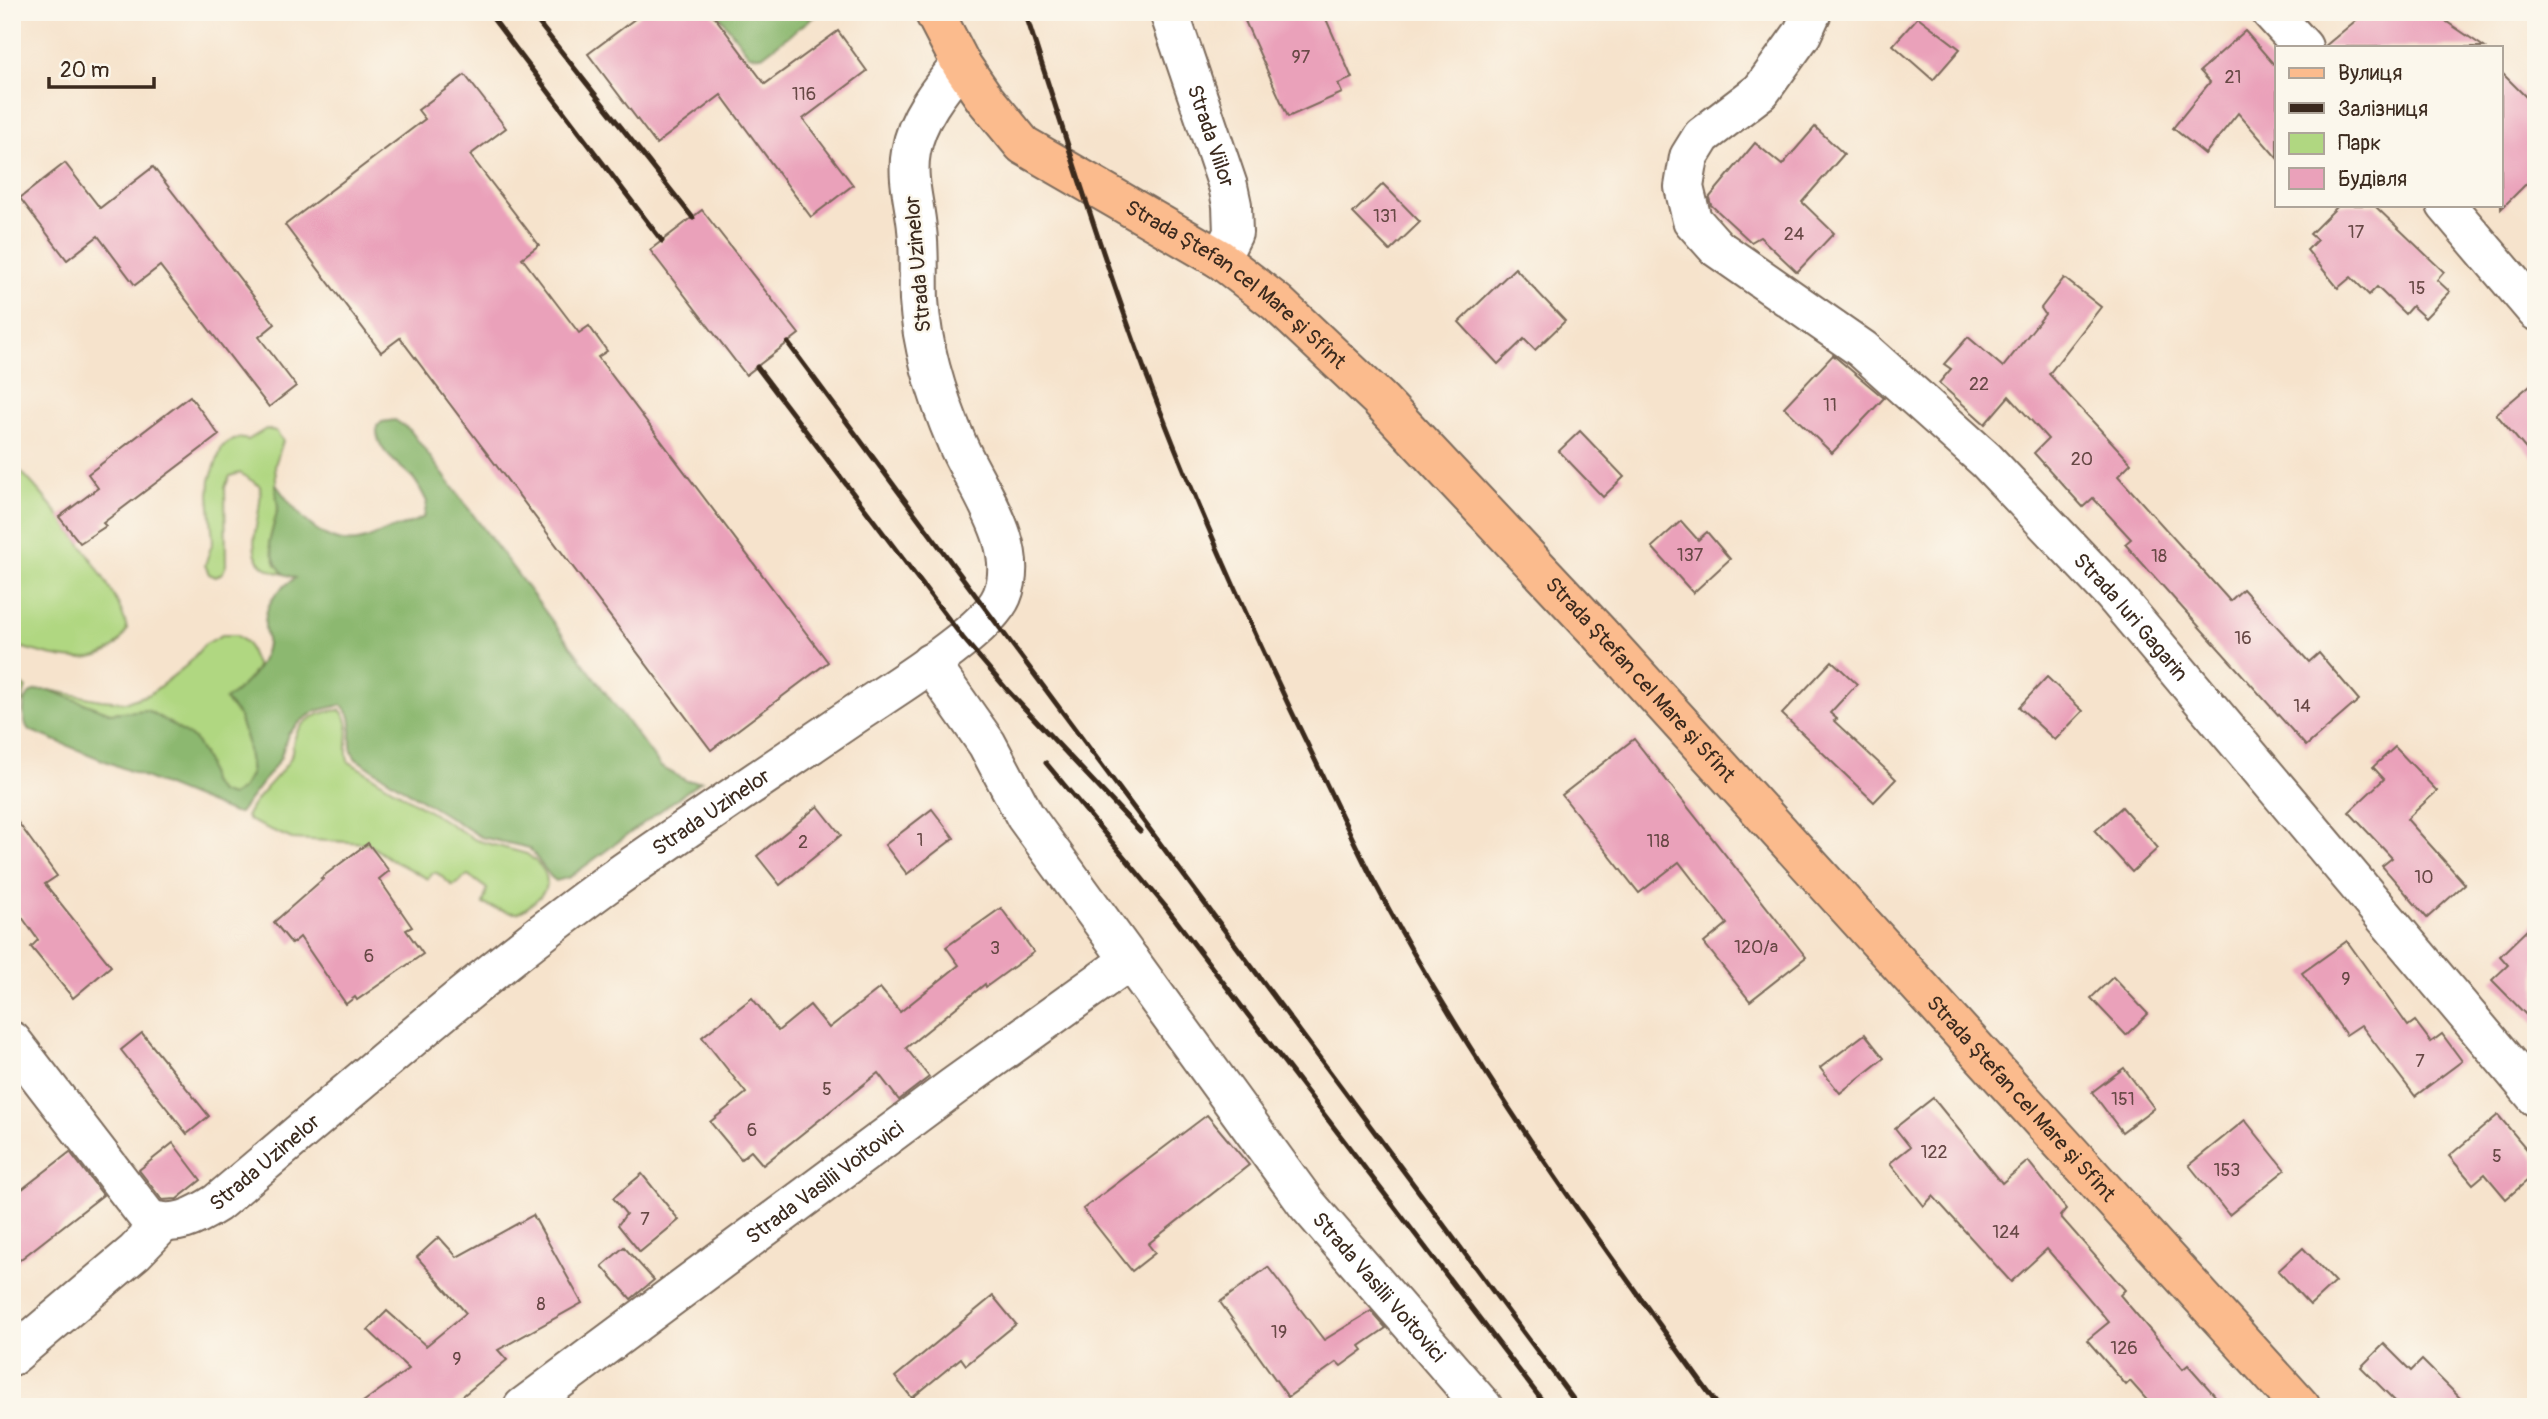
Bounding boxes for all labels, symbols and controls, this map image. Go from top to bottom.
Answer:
scale bar [49,46,154,90]
house number: 97 [1292,46,1311,69]
legend [2275,46,2502,206]
text: 20 m [60,57,109,84]
text: Вулиця [2338,60,2402,87]
house number: 21 [2224,66,2242,89]
street label: Strada Viilor [1181,81,1241,191]
house number: 116 [792,83,816,106]
text: Залізниця [2338,96,2428,123]
text: Парк [2338,130,2381,157]
text: Будівля [2338,166,2407,193]
street label: Strada Uzinelor [899,194,937,333]
street label: Strada Ştefan cel Mare şi Sfînt [1121,194,1352,375]
house number: 131 [1373,205,1397,228]
house number: 17 [2348,221,2365,244]
house number: 24 [1784,223,1805,246]
house number: 15 [2409,277,2425,300]
house number: 22 [1969,373,1989,396]
house number: 11 [1823,394,1837,417]
house number: 20 [2071,448,2093,471]
house number: 137 [1677,544,1704,567]
house number: 18 [2151,545,2167,568]
street label: Strada Iuri Gagarin [2068,547,2194,687]
street label: Strada Ştefan cel Mare şi Sfînt [1540,571,1742,789]
house number: 16 [2234,627,2252,650]
house number: 14 [2293,695,2311,718]
street label: Strada Uzinelor [647,762,776,862]
house number: 1 [916,829,924,852]
house number: 118 [1646,830,1670,853]
house number: 2 [798,831,808,854]
house number: 10 [2414,866,2434,889]
house number: 120/a [1734,936,1778,959]
house number: 3 [990,937,1000,960]
house number: 6 [364,945,374,968]
house number: 9 [2341,968,2351,991]
street label: Strada Ştefan cel Mare şi Sfînt [1921,990,2122,1208]
house number: 7 [2415,1050,2425,1073]
house number: 5 [822,1078,832,1101]
house number: 151 [2111,1088,2135,1111]
street label: Strada Uzinelor [204,1108,326,1217]
street label: Strada Vasilii Voitovici [740,1115,909,1250]
house number: 6 [747,1119,757,1142]
house number: 122 [1920,1141,1948,1164]
house number: 5 [2492,1145,2502,1168]
house number: 153 [2214,1159,2240,1182]
street label: Strada Vasilii Voitovici [1306,1206,1452,1368]
house number: 7 [640,1208,650,1231]
house number: 124 [1992,1221,2020,1244]
house number: 8 [536,1293,546,1316]
house number: 19 [1271,1321,1287,1344]
house number: 126 [2110,1337,2138,1360]
house number: 9 [452,1348,462,1371]

